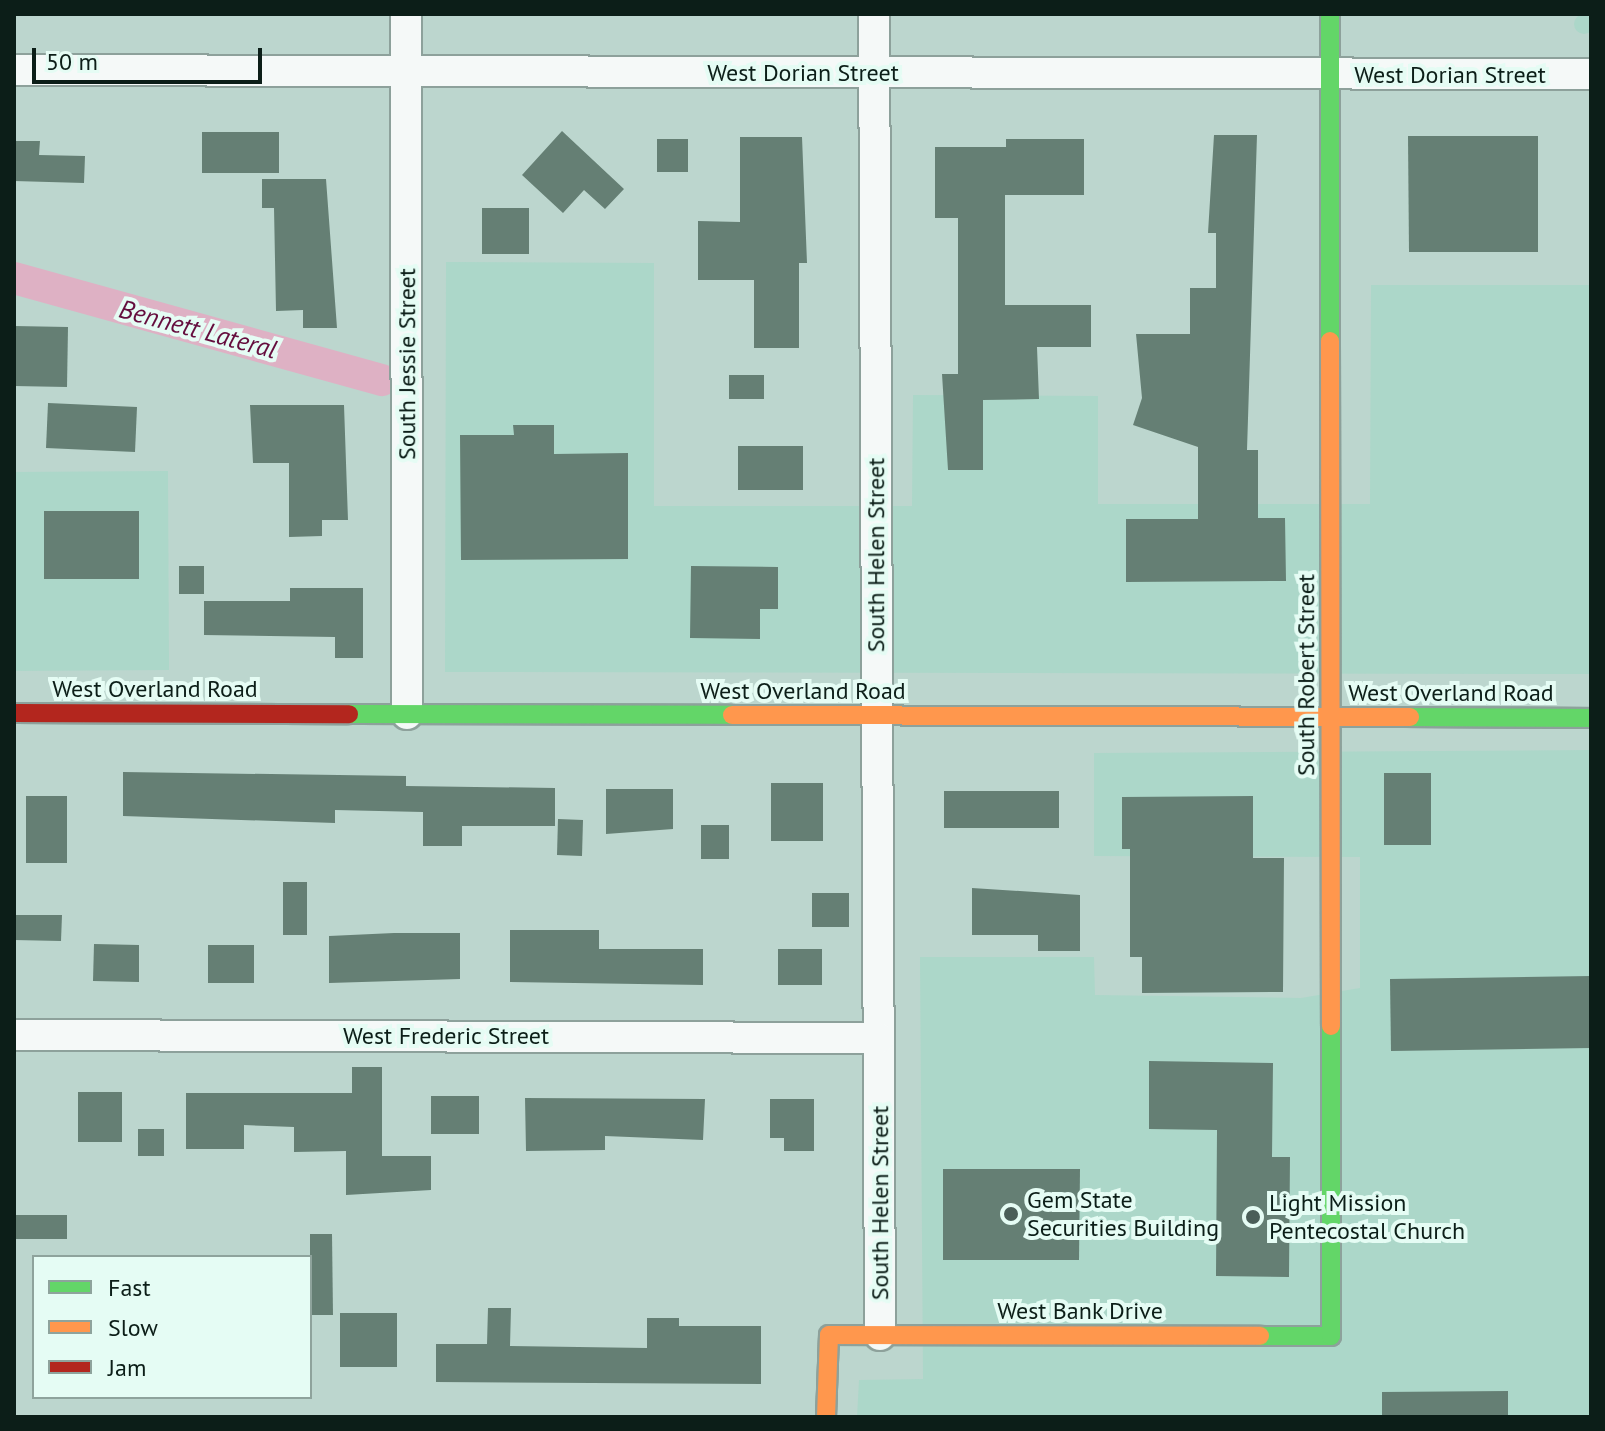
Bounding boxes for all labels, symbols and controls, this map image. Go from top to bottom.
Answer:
scale bar [36,32,266,82]
text: 50 m [46,46,98,77]
street label: West Dorian Street [707,59,899,87]
street label: West Dorian Street [1354,61,1546,89]
street label: South Jessie Street [393,268,421,460]
water label: Bennett Lateral [116,293,280,365]
street label: South Helen Street [862,458,890,652]
street label: South Robert Street [1292,574,1320,776]
street label: West Overland Road [52,675,258,703]
street label: West Overland Road [700,677,906,705]
street label: West Overland Road [1348,679,1554,707]
street label: West Frederic Street [343,1022,549,1050]
street label: South Helen Street [866,1106,894,1300]
place label: Gem State Securities Building [1027,1186,1219,1242]
place label: Light Mission Pentecostal Church [1269,1189,1465,1245]
marker: Gem State Securities Building [1002,1205,1020,1223]
marker: Light Mission Pentecostal Church [1244,1208,1262,1226]
legend [32,1255,312,1399]
text: Fast [108,1272,151,1303]
street label: West Bank Drive [997,1297,1163,1325]
text: Slow [108,1312,158,1343]
text: Jam [108,1352,146,1383]

